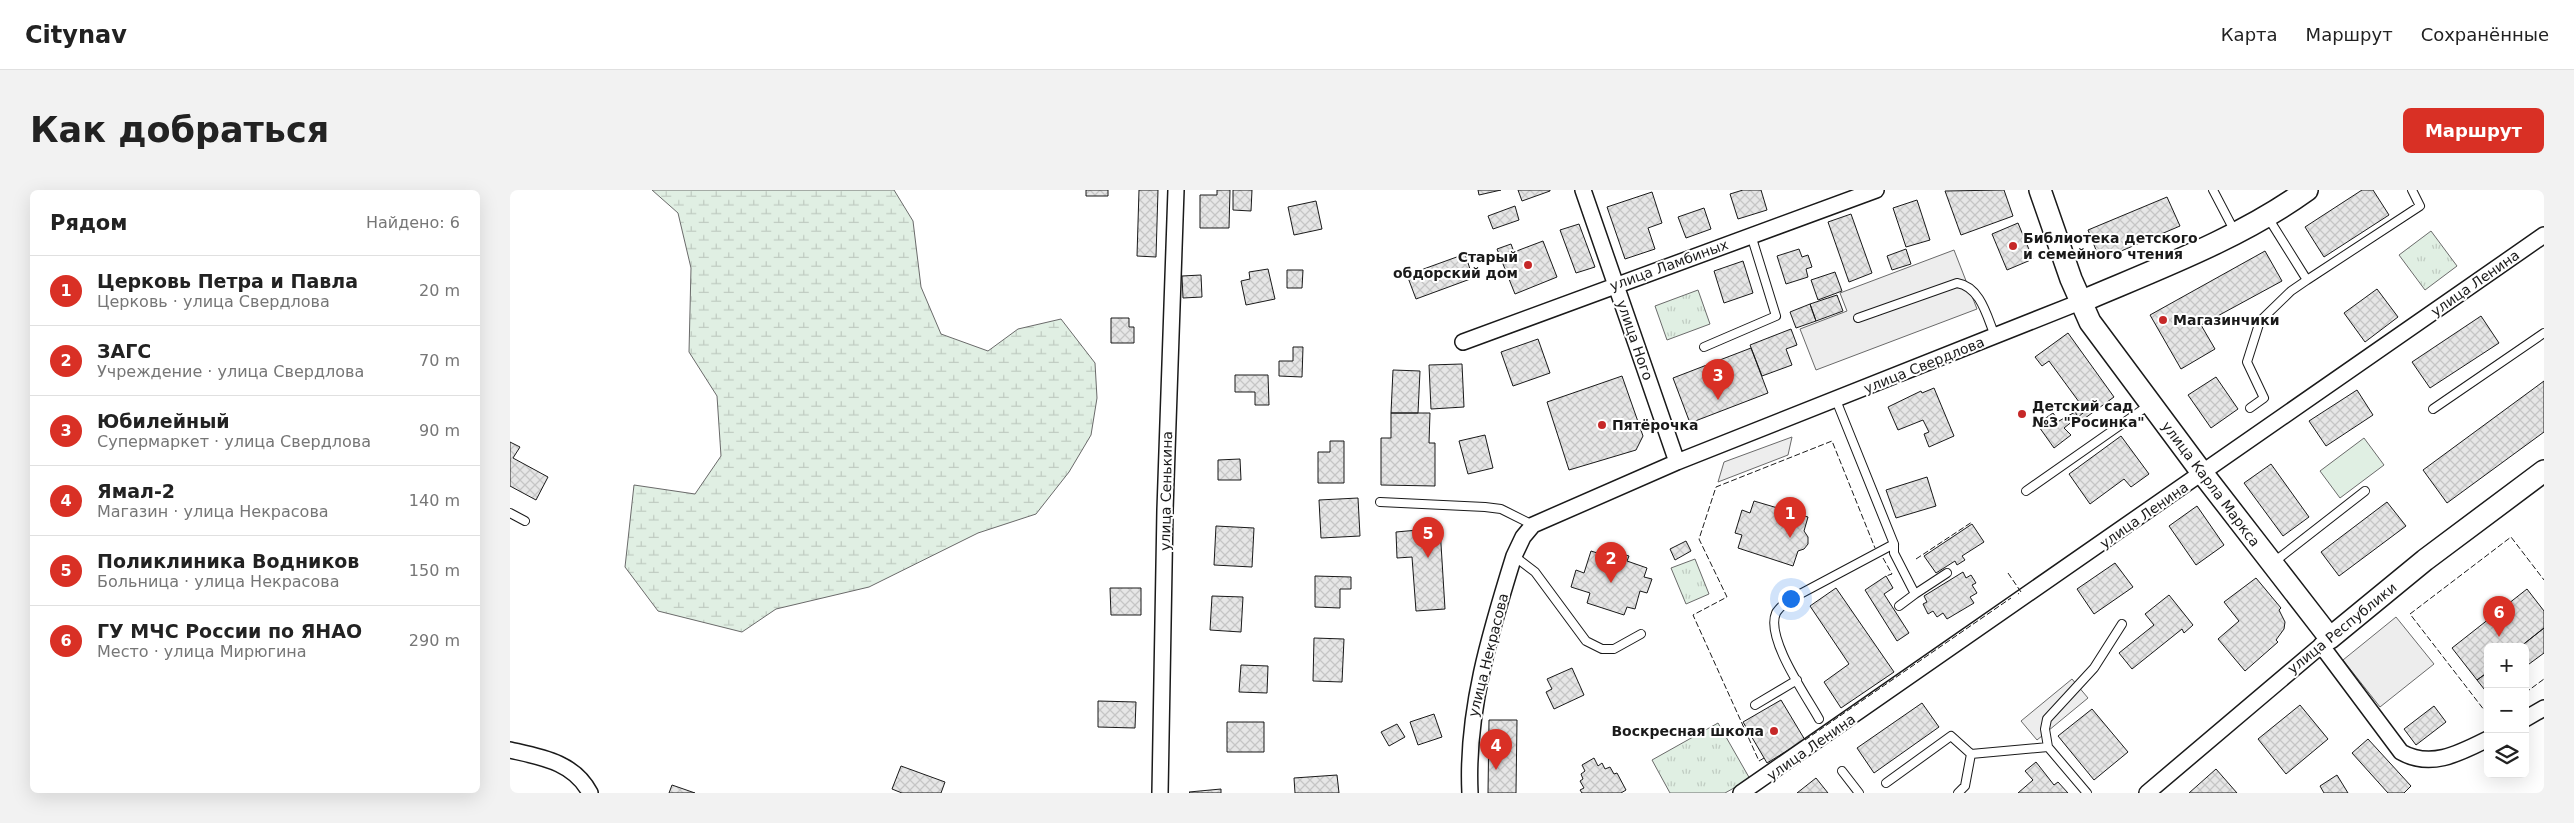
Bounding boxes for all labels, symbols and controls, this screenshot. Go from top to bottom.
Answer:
text: Citynav [25,21,127,49]
text: Карта [2221,24,2278,45]
text: Маршрут [2306,24,2393,45]
text: Сохранённые [2421,24,2549,45]
button: Маршрут [2403,108,2544,153]
text: Как добраться [30,110,329,150]
text: Рядом [50,211,127,235]
text: Найдено: 6 [366,213,460,232]
place label: Библиотека детского и семейного чтения [2023,230,2198,262]
street label: улица Ламбиных [1608,236,1730,294]
marker: Библиотека детского и семейного чтения [2007,240,2019,252]
street label: улица Ленина [2428,247,2522,319]
place label: Старый обдорский дом [1393,249,1518,281]
marker: Старый обдорский дом [1522,259,1534,271]
text: Церковь Петра и Павла [97,270,358,292]
text: 1 [60,281,72,300]
text: 20 m [419,281,460,300]
text: Церковь · улица Свердлова [97,292,330,311]
street label: улица Ного [1614,298,1656,382]
place label: Магазинчики [2173,312,2280,328]
marker: Магазинчики [2157,314,2169,326]
street label: улица Свердлова [1861,334,1987,396]
text: ЗАГС [97,340,151,362]
text: 2 [60,351,72,370]
text: 70 m [419,351,460,370]
pin: 3 [1702,359,1734,400]
text: Учреждение · улица Свердлова [97,362,364,381]
place label: Детский сад №3 "Росинка" [2032,398,2145,430]
marker: Детский сад №3 "Росинка" [2016,408,2028,420]
text: Юбилейный [97,410,230,432]
place label: Пятёрочка [1612,417,1699,433]
street label: улица Карла Маркса [2159,418,2263,550]
marker: Пятёрочка [1596,419,1608,431]
text: 3 [60,421,72,440]
text: 90 m [419,421,460,440]
street label: улица Сенькина [1157,431,1175,551]
text: Супермаркет · улица Свердлова [97,432,371,451]
street label: улица Ленина [2097,479,2191,551]
text: Ямал-2 [97,480,175,502]
text: 4 [60,491,72,510]
text: 140 m [409,491,460,510]
pin: 1 [1774,497,1806,538]
text: Магазин · улица Некрасова [97,502,329,521]
pin: 5 [1412,517,1444,558]
pin: 2 [1595,542,1627,583]
text: Поликлиника Водников [97,550,359,572]
text: 5 [60,561,72,580]
text: 150 m [409,561,460,580]
text: Больница · улица Некрасова [97,572,339,591]
street label: улица Республики [2284,579,2400,677]
your location [1778,586,1804,612]
street label: улица Некрасова [1465,591,1511,719]
pin: 6 [2483,596,2515,637]
text: ГУ МЧС России по ЯНАО [97,620,362,642]
text: 6 [60,631,72,650]
text: 290 m [409,631,460,650]
text: Место · улица Мирюгина [97,642,307,661]
map controls [2484,643,2529,778]
button: + [2484,643,2529,688]
button: − [2484,688,2529,733]
street label: улица Ленина [1764,711,1858,783]
place label: Воскресная школа [1611,723,1764,739]
marker: Воскресная школа [1768,725,1780,737]
pin: 4 [1480,729,1512,770]
button: layers [2484,733,2529,778]

